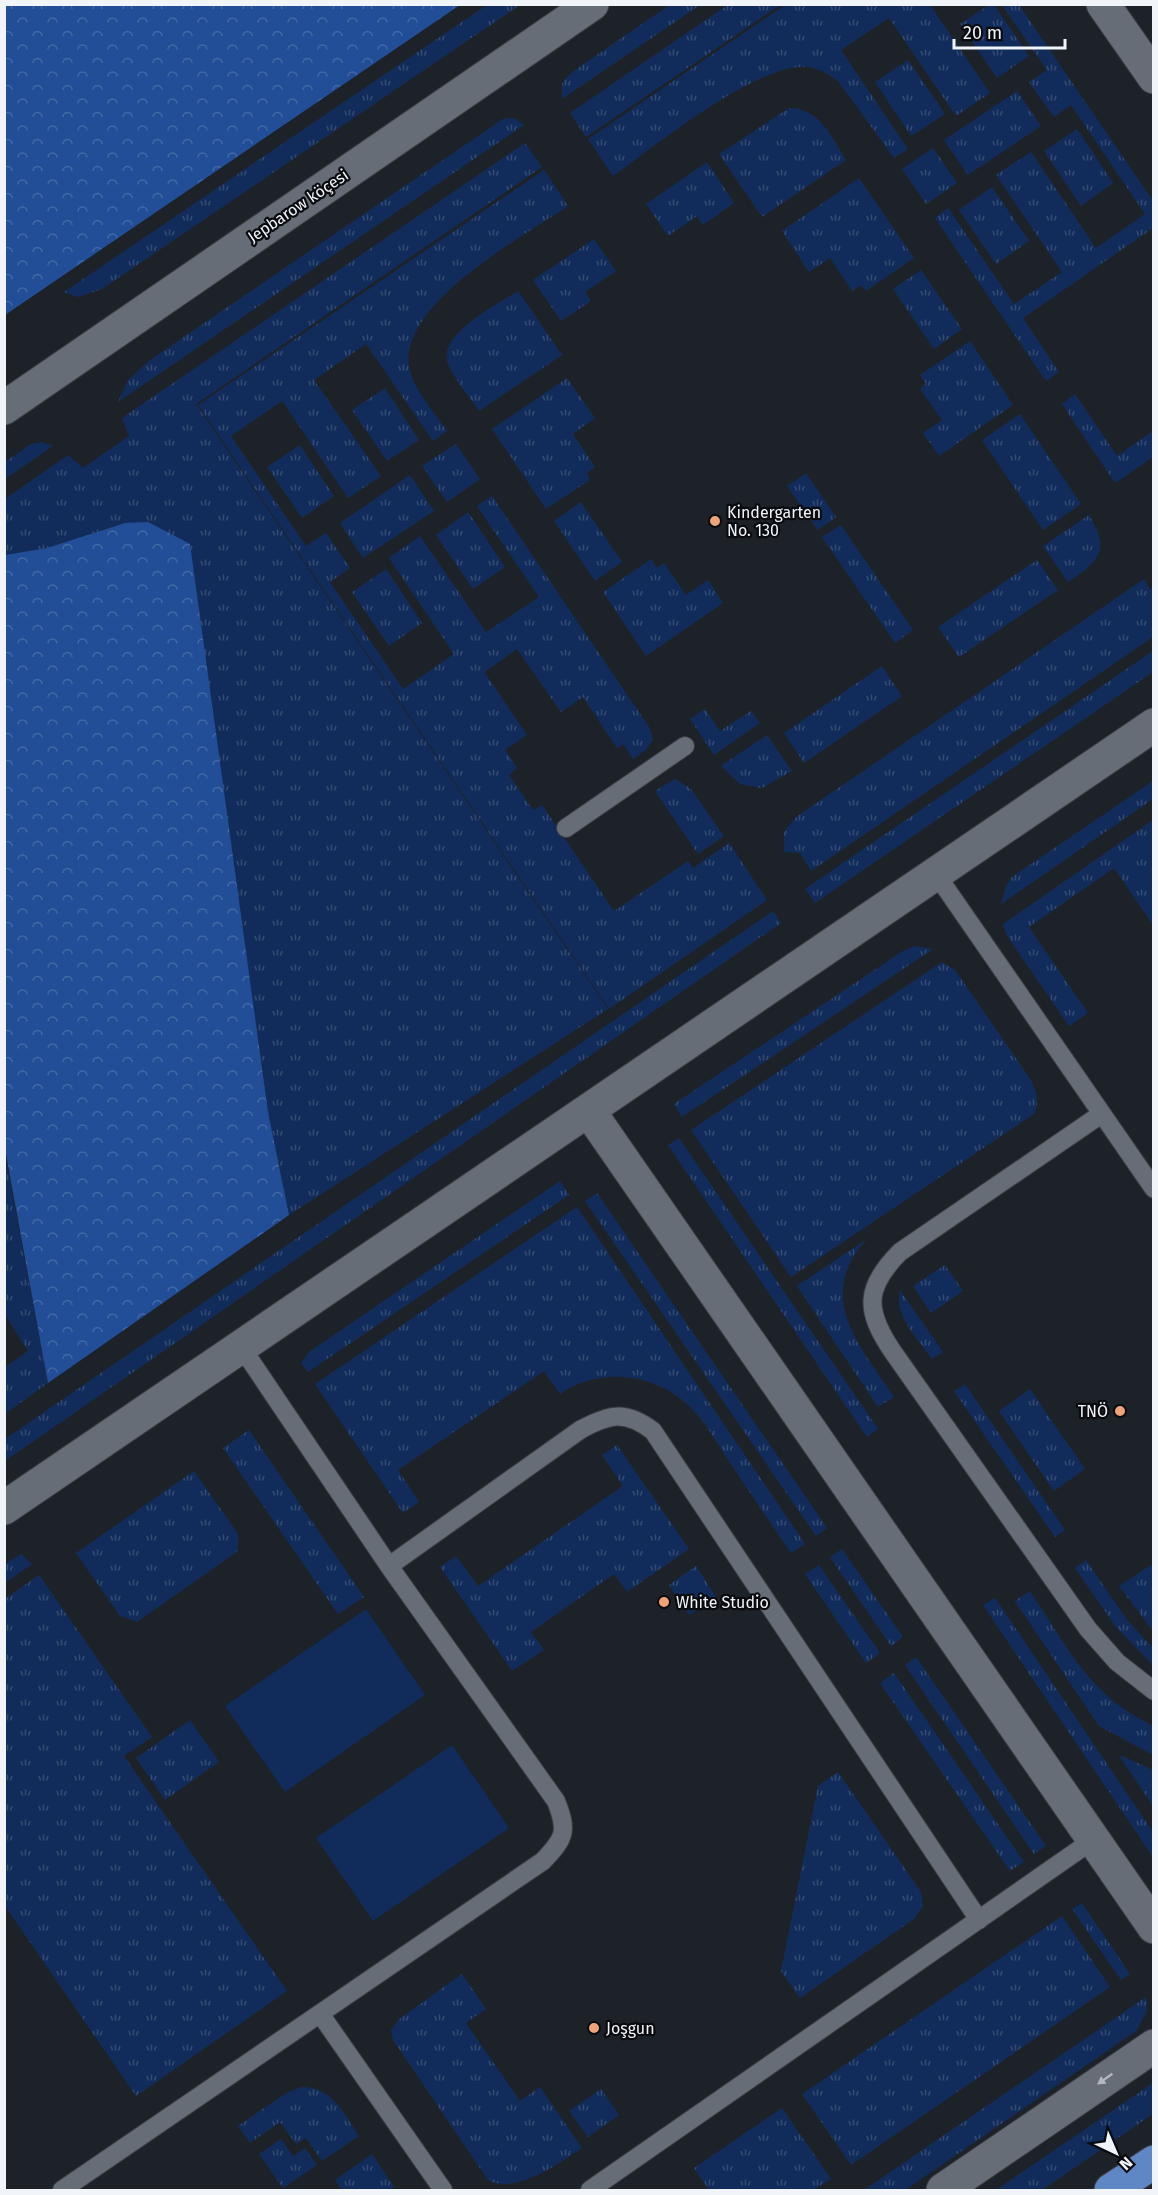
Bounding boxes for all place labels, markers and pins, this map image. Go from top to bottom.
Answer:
place label: Kindergarten No. 130 [727,503,821,540]
marker: Kindergarten No. 130 [708,514,722,528]
place label: TNÖ [1078,1402,1108,1421]
marker: TNÖ [1113,1404,1127,1418]
place label: White Studio [676,1593,769,1612]
marker: White Studio [657,1595,671,1609]
place label: Joşgun [606,2019,655,2039]
marker: Joşgun [587,2021,601,2035]

